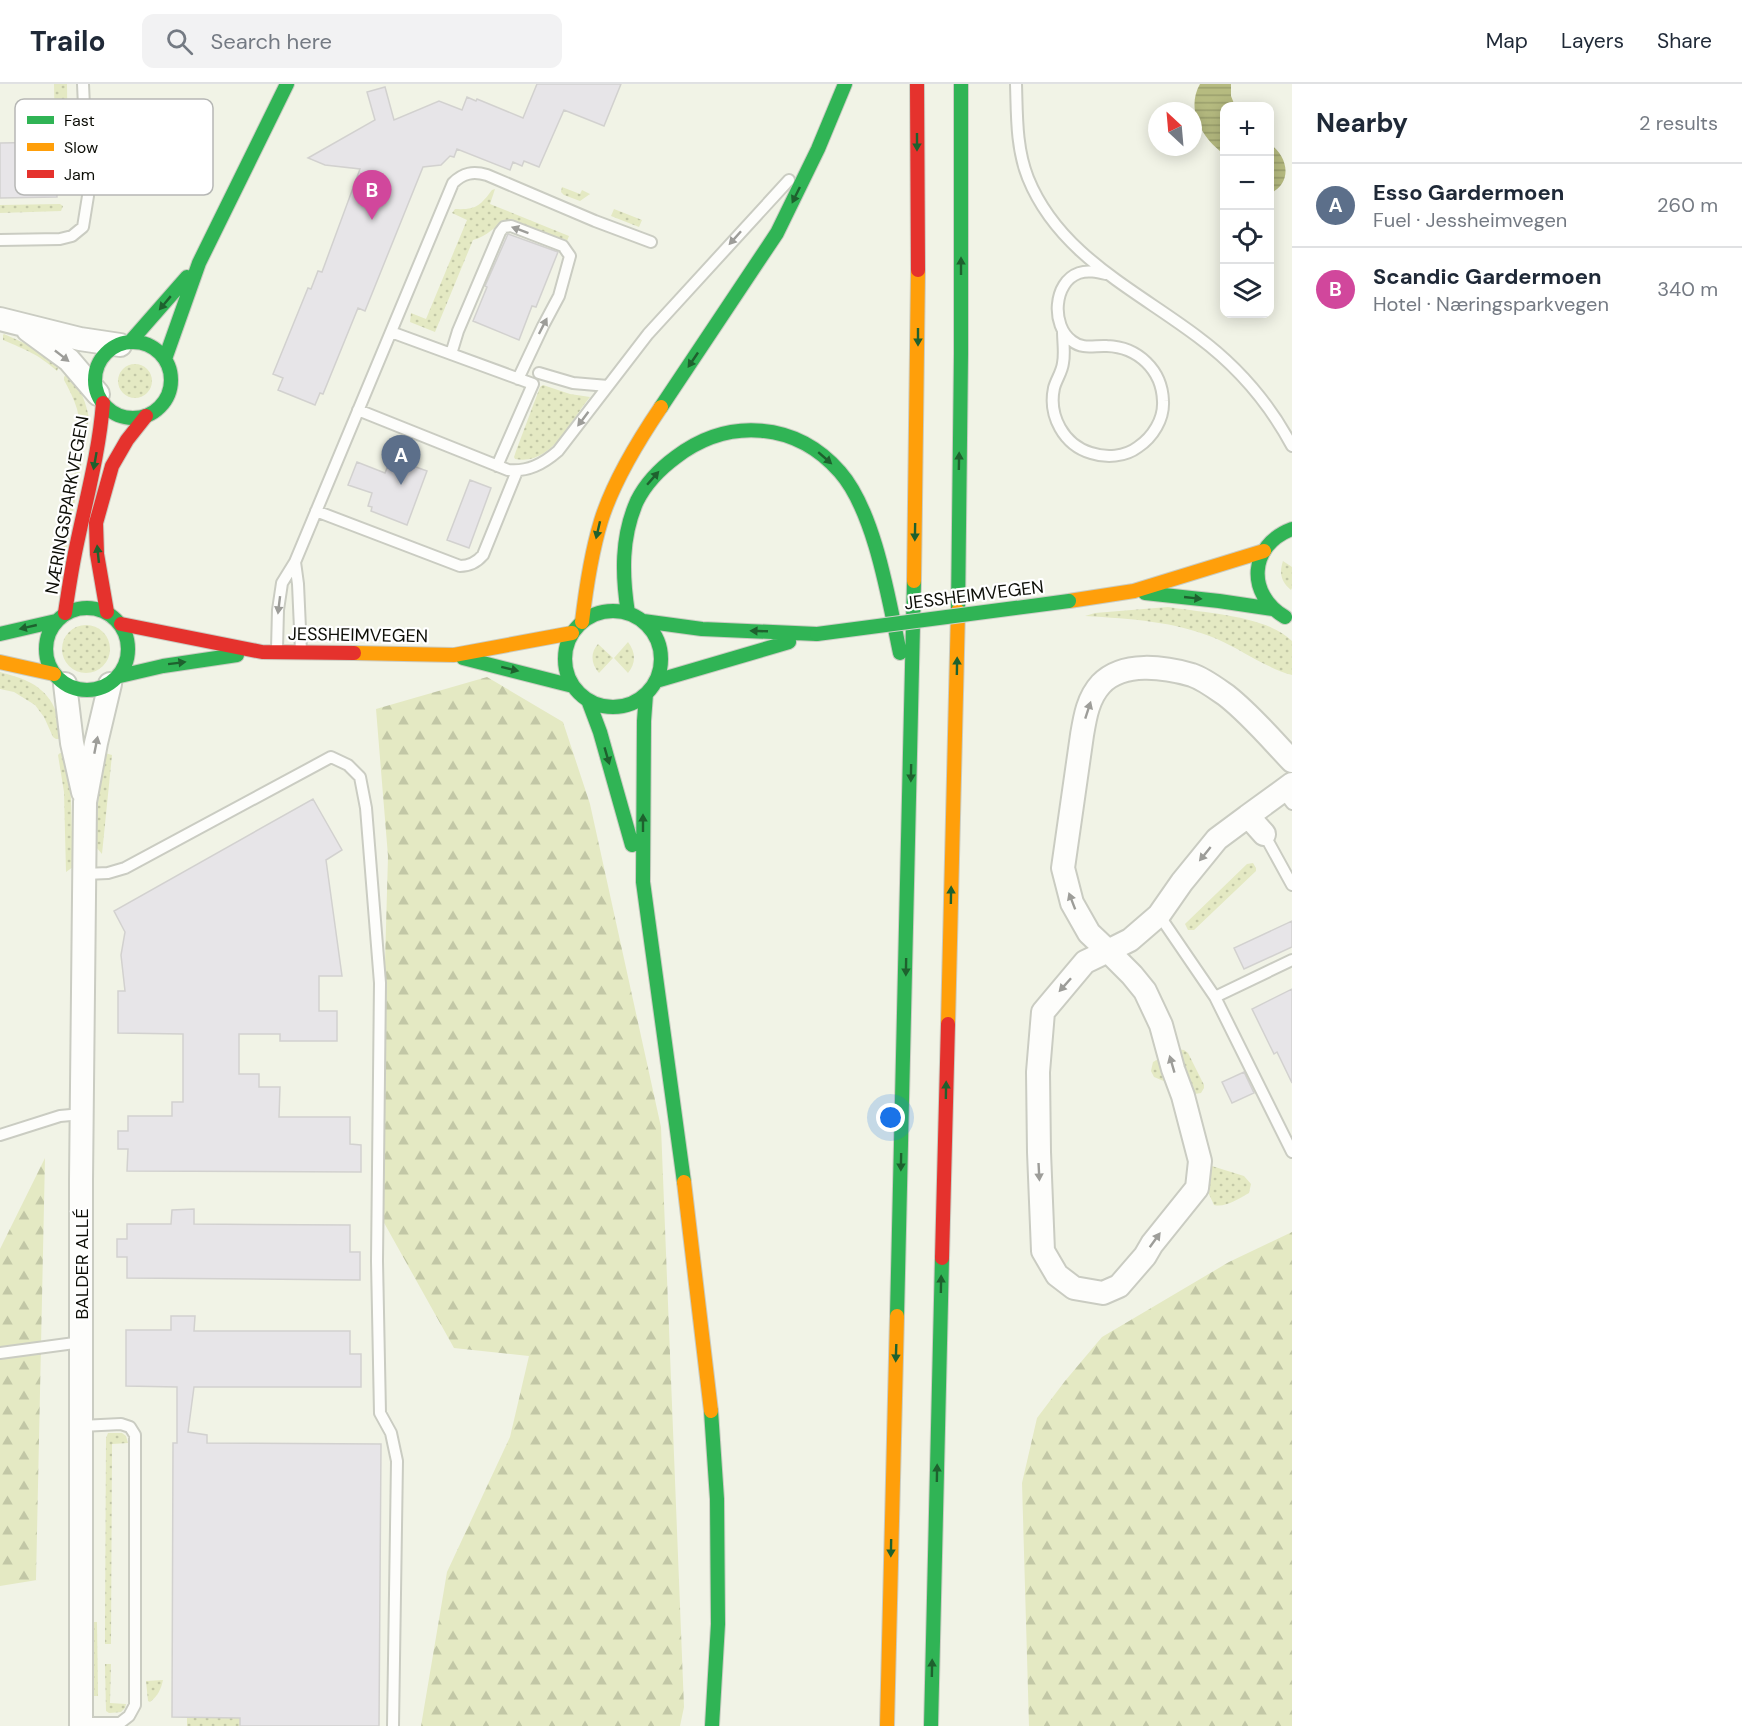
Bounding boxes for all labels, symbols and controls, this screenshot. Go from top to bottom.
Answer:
search box [142,14,562,68]
text: Trailo [30,23,106,60]
icon: search [163,25,196,58]
text: Search here [211,27,332,56]
text: Map [1486,27,1528,55]
text: Layers [1561,27,1624,55]
text: Share [1657,27,1712,55]
legend [15,99,213,195]
north arrow [1148,102,1202,156]
map controls [1220,102,1274,318]
button: + [1220,102,1274,156]
text: Nearby [1316,106,1408,140]
text: Fast [64,110,95,131]
text: 2 results [1639,110,1718,136]
one-way arrow [912,133,922,152]
text: Slow [64,137,98,158]
button: − [1220,156,1274,210]
text: Jam [64,164,95,185]
pin: B [352,170,392,220]
text: Esso Gardermoen [1373,178,1564,207]
one-way arrow [791,187,801,204]
text: A [1328,192,1343,218]
text: 260 m [1657,192,1718,218]
text: Fuel · Jessheimvegen [1373,207,1567,233]
button: locate [1220,210,1274,264]
one-way arrow [510,224,528,234]
one-way arrow [728,230,742,245]
one-way arrow [956,256,966,275]
text: Scandic Gardermoen [1373,262,1602,291]
button: layers [1220,264,1274,318]
text: B [1329,276,1342,302]
text: 340 m [1657,276,1718,302]
text: Hotel · Næringsparkvegen [1373,291,1609,317]
one-way arrow [159,295,172,311]
one-way arrow [538,318,548,335]
one-way arrow [913,328,923,347]
one-way arrow [54,349,70,362]
one-way arrow [687,352,699,368]
one-way arrow [577,412,589,427]
street label: NÆRINGSPARKVEGEN [39,414,95,596]
pin: A [382,436,420,485]
one-way arrow [817,451,832,464]
one-way arrow [955,451,964,470]
one-way arrow [90,452,99,471]
one-way arrow [646,471,660,486]
one-way arrow [593,521,603,539]
one-way arrow [910,523,920,542]
one-way arrow [93,545,103,564]
street label: JESSHEIMVEGEN [903,575,1045,615]
one-way arrow [1183,593,1202,603]
one-way arrow [274,596,283,615]
street label: JESSHEIMVEGEN [288,622,428,648]
one-way arrow [19,623,37,633]
one-way arrow [749,627,768,636]
one-way arrow [952,657,962,676]
one-way arrow [167,659,186,668]
one-way arrow [501,665,520,675]
one-way arrow [1083,701,1093,719]
one-way arrow [92,735,101,754]
one-way arrow [603,747,612,765]
one-way arrow [906,763,915,782]
one-way arrow [638,814,648,833]
one-way arrow [1198,846,1211,862]
one-way arrow [947,885,956,904]
one-way arrow [1067,892,1077,910]
one-way arrow [901,958,911,977]
one-way arrow [1059,977,1072,992]
one-way arrow [1167,1055,1176,1073]
one-way arrow [942,1080,951,1099]
your location [876,1103,905,1132]
one-way arrow [896,1153,906,1172]
one-way arrow [1035,1162,1044,1181]
street label: BALDER ALLÉ [70,1208,94,1320]
one-way arrow [1149,1233,1161,1248]
one-way arrow [937,1275,946,1294]
one-way arrow [891,1344,901,1363]
one-way arrow [932,1463,942,1482]
one-way arrow [886,1539,896,1558]
one-way arrow [928,1658,937,1677]

